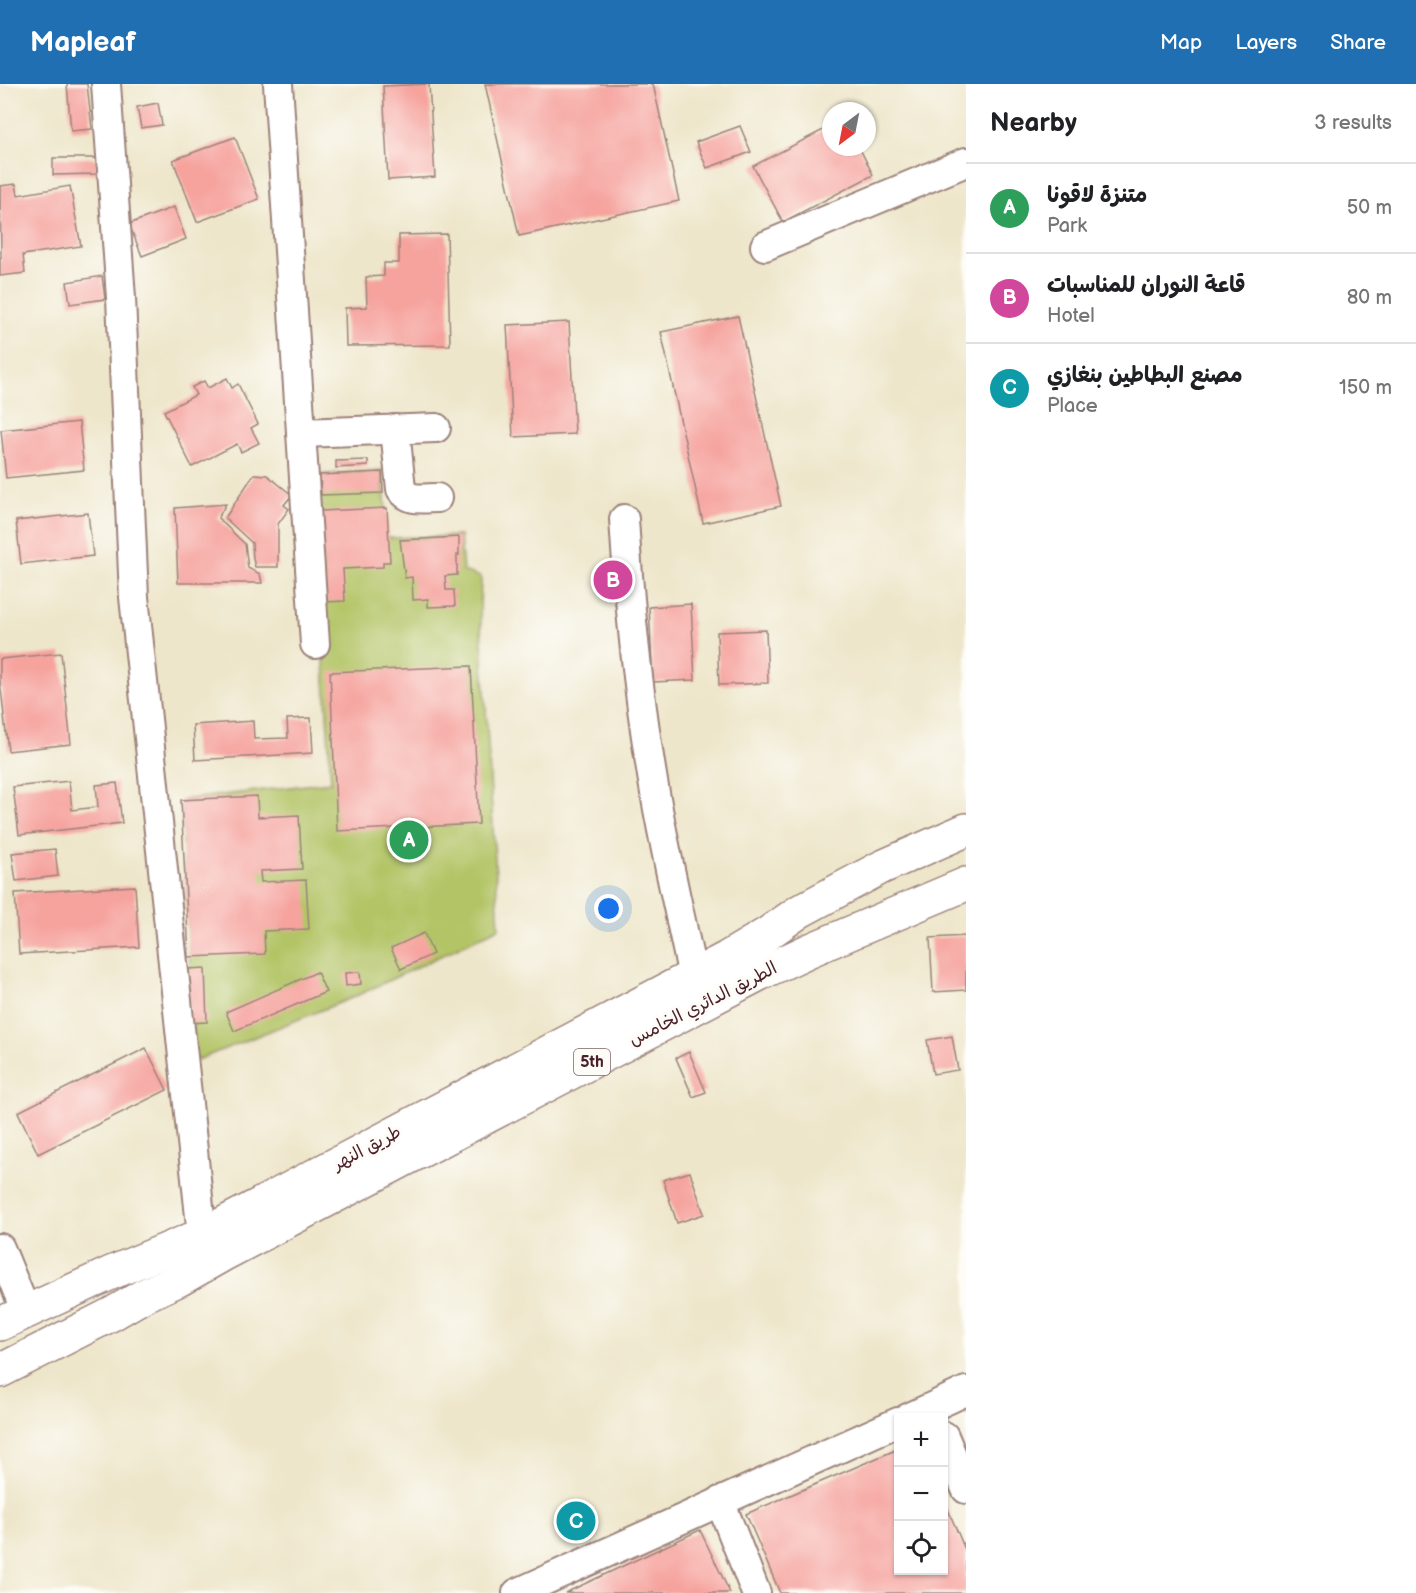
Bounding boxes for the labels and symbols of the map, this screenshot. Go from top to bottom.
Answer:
north arrow [822,102,876,156]
pin: B [594,558,632,602]
pin: A [390,818,428,862]
your location [594,894,623,923]
street label: الطريق الدائري الخامس [625,958,781,1052]
road number: 5th [574,1049,610,1075]
street label: طريق النهر [327,1121,405,1176]
pin: C [556,1498,596,1544]

